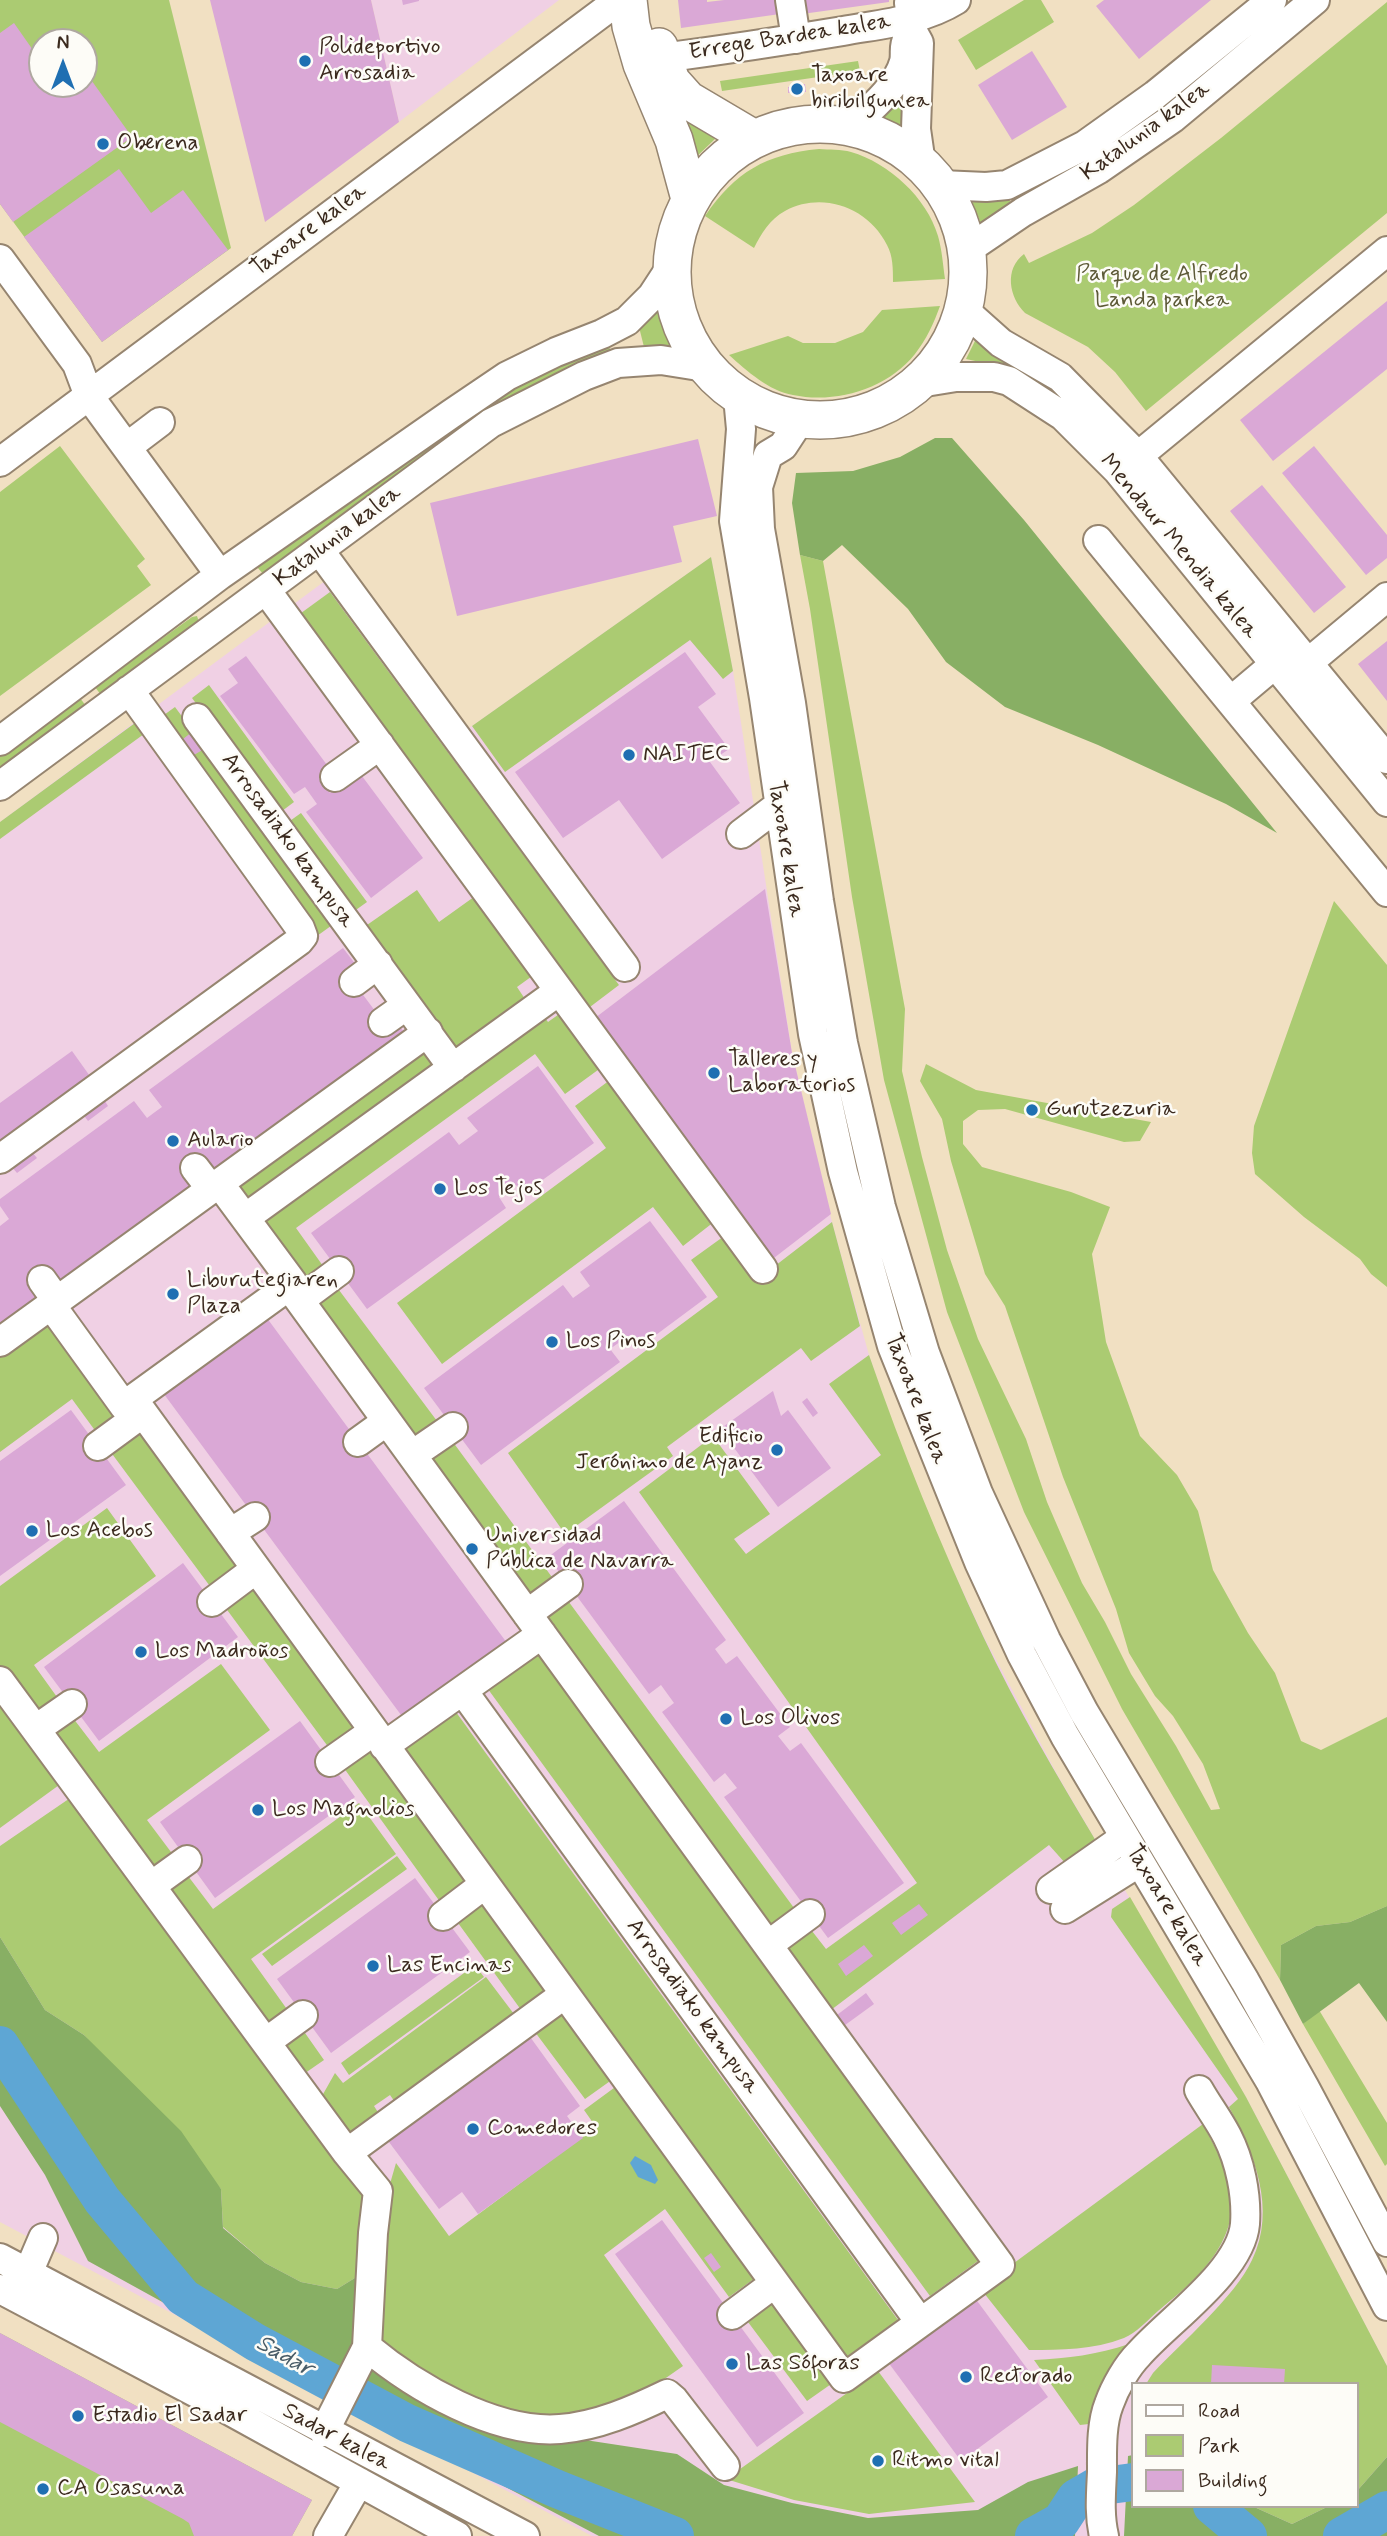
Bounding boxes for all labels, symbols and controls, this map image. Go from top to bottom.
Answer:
street label: Errege Bardea kalea [687,8,893,68]
north arrow [28,28,98,98]
text: N [57,31,69,56]
place label: Polideportivo Arrosadia [319,34,441,88]
marker: Polideportivo Arrosadia [297,53,313,69]
place label: Taxoare biribilgunea [811,62,930,116]
street label: Katalunia kalea [1076,76,1216,188]
marker: Taxoare biribilgunea [789,81,805,97]
place label: Oberena [117,130,199,158]
marker: Oberena [95,136,111,152]
street label: Taxoare kalea [246,179,372,283]
park label: Parque de Alfredo Landa parkea [1076,261,1248,315]
street label: Mendaur Mendia kalea [1093,449,1263,645]
street label: Katalunia kalea [269,480,407,594]
place label: NAITEC [643,741,730,769]
marker: NAITEC [621,747,637,763]
street label: Arrosadiako kampusa [214,748,360,934]
street label: Taxoare kalea [761,779,809,919]
place label: Talleres y Laboratorios [728,1046,855,1100]
marker: Talleres y Laboratorios [706,1065,722,1081]
place label: Gurutzezuria [1046,1096,1176,1124]
marker: Gurutzezuria [1024,1102,1040,1118]
place label: Aulario [187,1127,254,1155]
marker: Aulario [165,1133,181,1149]
place label: Los Tejos [454,1175,542,1203]
marker: Los Tejos [432,1181,448,1197]
place label: Liburutegiaren Plaza [187,1267,338,1321]
marker: Liburutegiaren Plaza [165,1286,181,1302]
place label: Los Pinos [566,1328,655,1356]
street label: Taxoare kalea [877,1330,953,1468]
marker: Los Pinos [544,1334,560,1350]
place label: Edificio Jerónimo de Ayanz [576,1423,763,1477]
marker: Edificio Jerónimo de Ayanz [769,1442,785,1458]
place label: Los Acebos [46,1517,153,1545]
place label: Universidad Pública de Navarra [486,1522,673,1576]
marker: Los Acebos [24,1523,40,1539]
marker: Universidad Pública de Navarra [464,1541,480,1557]
place label: Los Madroños [155,1638,288,1666]
marker: Los Madroños [133,1644,149,1660]
place label: Los Olivos [740,1705,840,1733]
marker: Los Olivos [718,1711,734,1727]
place label: Los Magnolios [272,1796,414,1824]
marker: Los Magnolios [250,1802,266,1818]
street label: Taxoare kalea [1119,1840,1213,1972]
street label: Arrosadiako kampusa [619,1914,765,2100]
place label: Las Encinas [387,1952,512,1980]
marker: Las Encinas [365,1958,381,1974]
place label: Comedores [487,2115,597,2143]
marker: Comedores [465,2121,481,2137]
water label: Sadar [250,2330,318,2384]
place label: Las Sóforas [746,2350,860,2378]
marker: Las Sóforas [724,2356,740,2372]
place label: Rectorado [980,2363,1072,2391]
marker: Rectorado [958,2369,974,2385]
legend [1132,2382,1359,2508]
text: Road [1198,2397,1240,2425]
street label: Sadar kalea [277,2398,395,2478]
place label: Estadio El Sadar [92,2402,247,2430]
marker: Estadio El Sadar [70,2408,86,2424]
text: Park [1198,2432,1240,2460]
place label: Ritmo vital [892,2447,999,2475]
marker: Ritmo vital [870,2453,886,2469]
text: Building [1198,2467,1268,2495]
place label: CA Osasuna [57,2475,185,2503]
marker: CA Osasuna [35,2481,51,2497]

